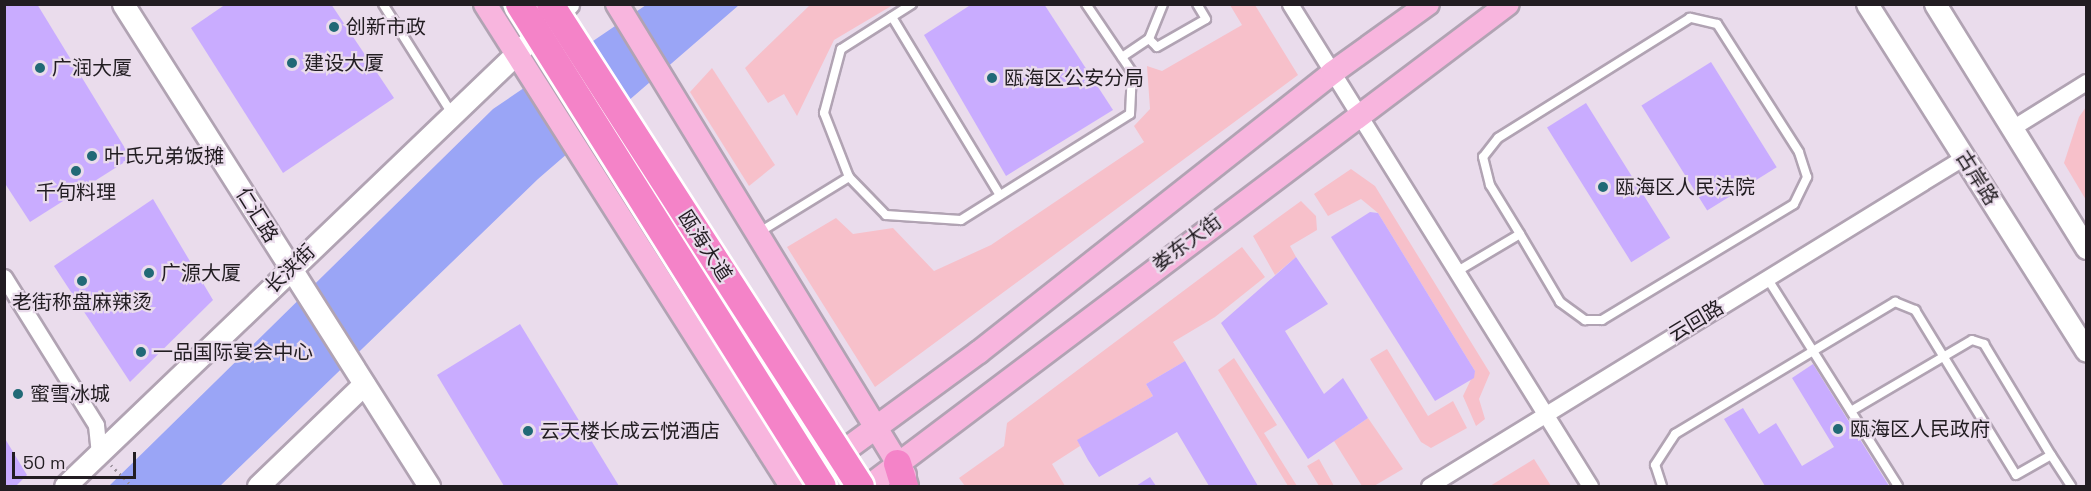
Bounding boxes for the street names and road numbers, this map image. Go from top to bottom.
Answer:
street label: 古岸路 [1951,146,2003,210]
street label: 仁汇路 [231,183,283,247]
street label: 瓯海大道 [673,206,737,286]
street label: 娄东大街 [1148,209,1226,277]
street label: 长浃街 [260,240,320,298]
street label: 云回路 [1664,295,1728,347]

